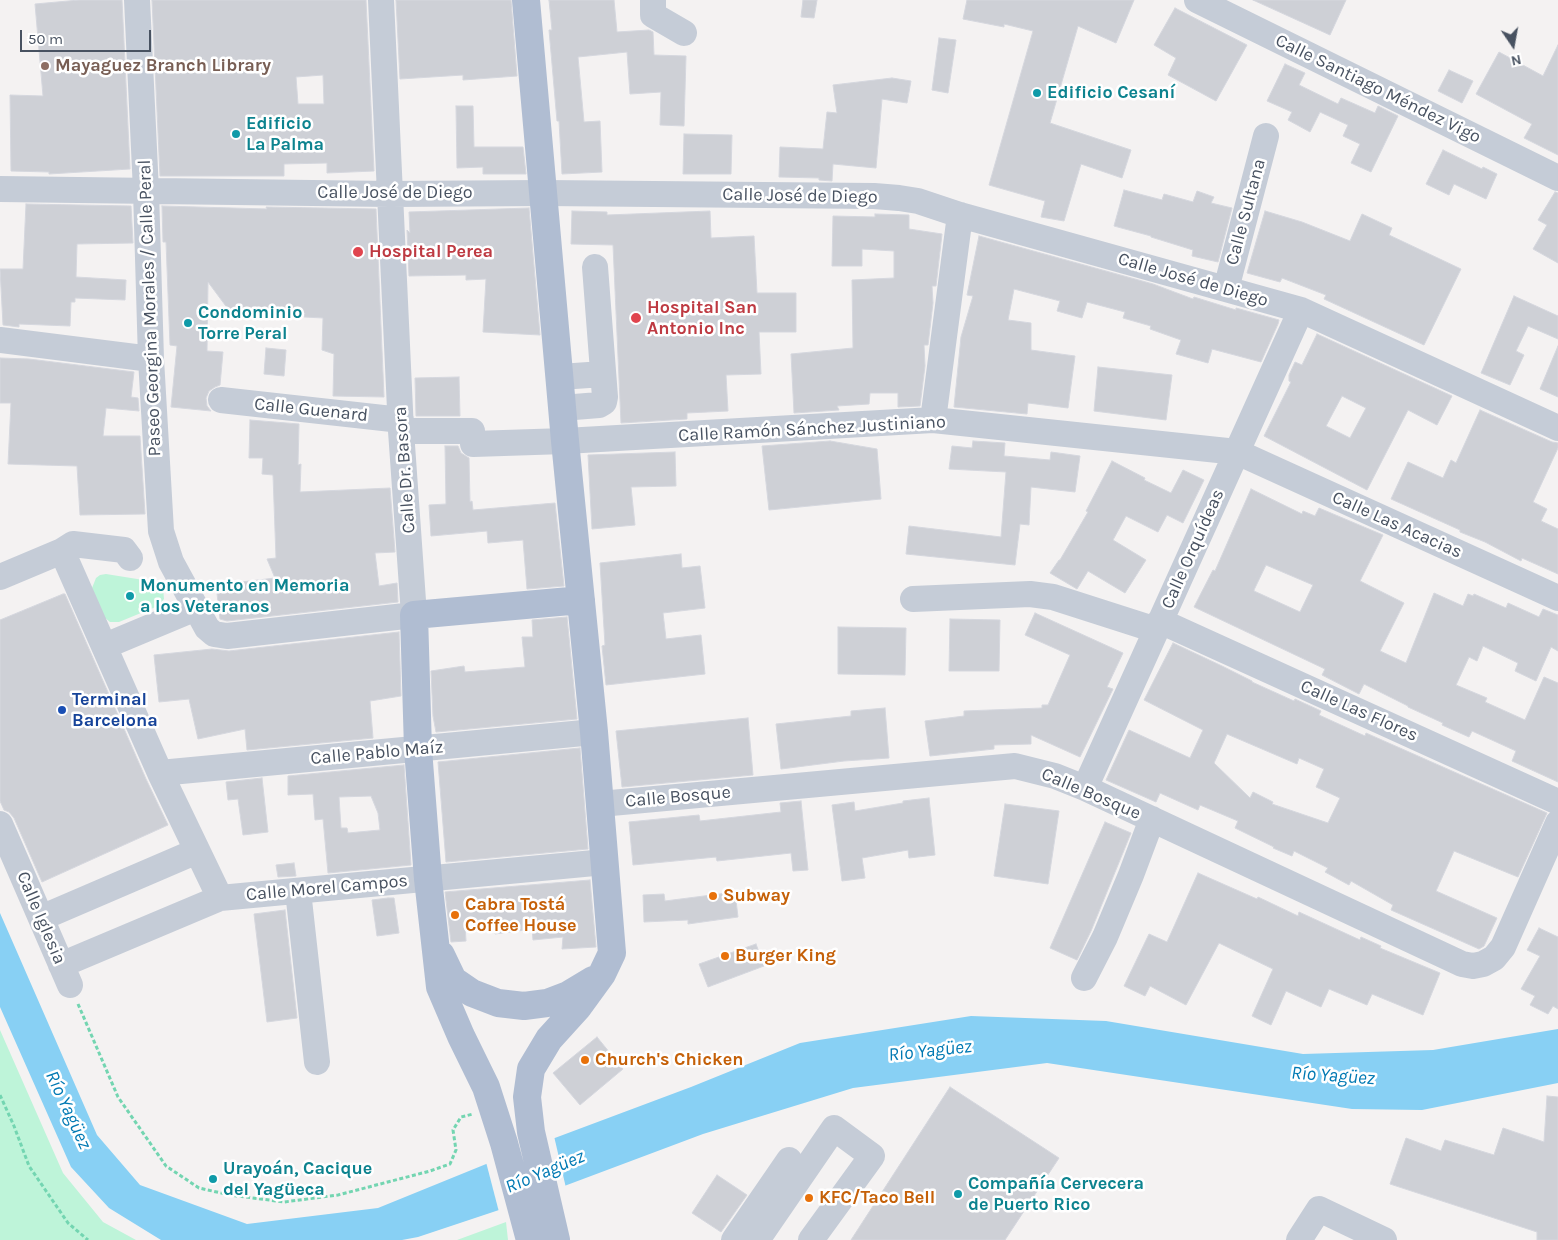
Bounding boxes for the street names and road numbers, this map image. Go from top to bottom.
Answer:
street label: Calle Santiago Méndez Vigo [1272,30,1484,148]
street label: Calle Sultana [1221,157,1271,267]
street label: Paseo Georgina Morales / Calle Peral [134,159,166,457]
street label: Calle José de Diego [317,182,473,204]
street label: Calle José de Diego [722,184,878,208]
street label: Calle José de Diego [1115,248,1271,312]
street label: Calle Guenard [253,393,369,427]
street label: Calle Dr. Basora [390,406,420,534]
street label: Calle Ramón Sánchez Justiniano [678,411,946,447]
street label: Calle Orquídeas [1157,486,1229,612]
street label: Calle Las Acacias [1329,487,1465,563]
street label: Calle Las Flores [1297,675,1421,747]
street label: Calle Pablo Maíz [310,736,444,770]
street label: Calle Bosque [1038,763,1144,825]
street label: Calle Bosque [624,782,732,812]
street label: Calle Iglesia [12,868,70,968]
street label: Calle Morel Campos [245,870,409,906]

